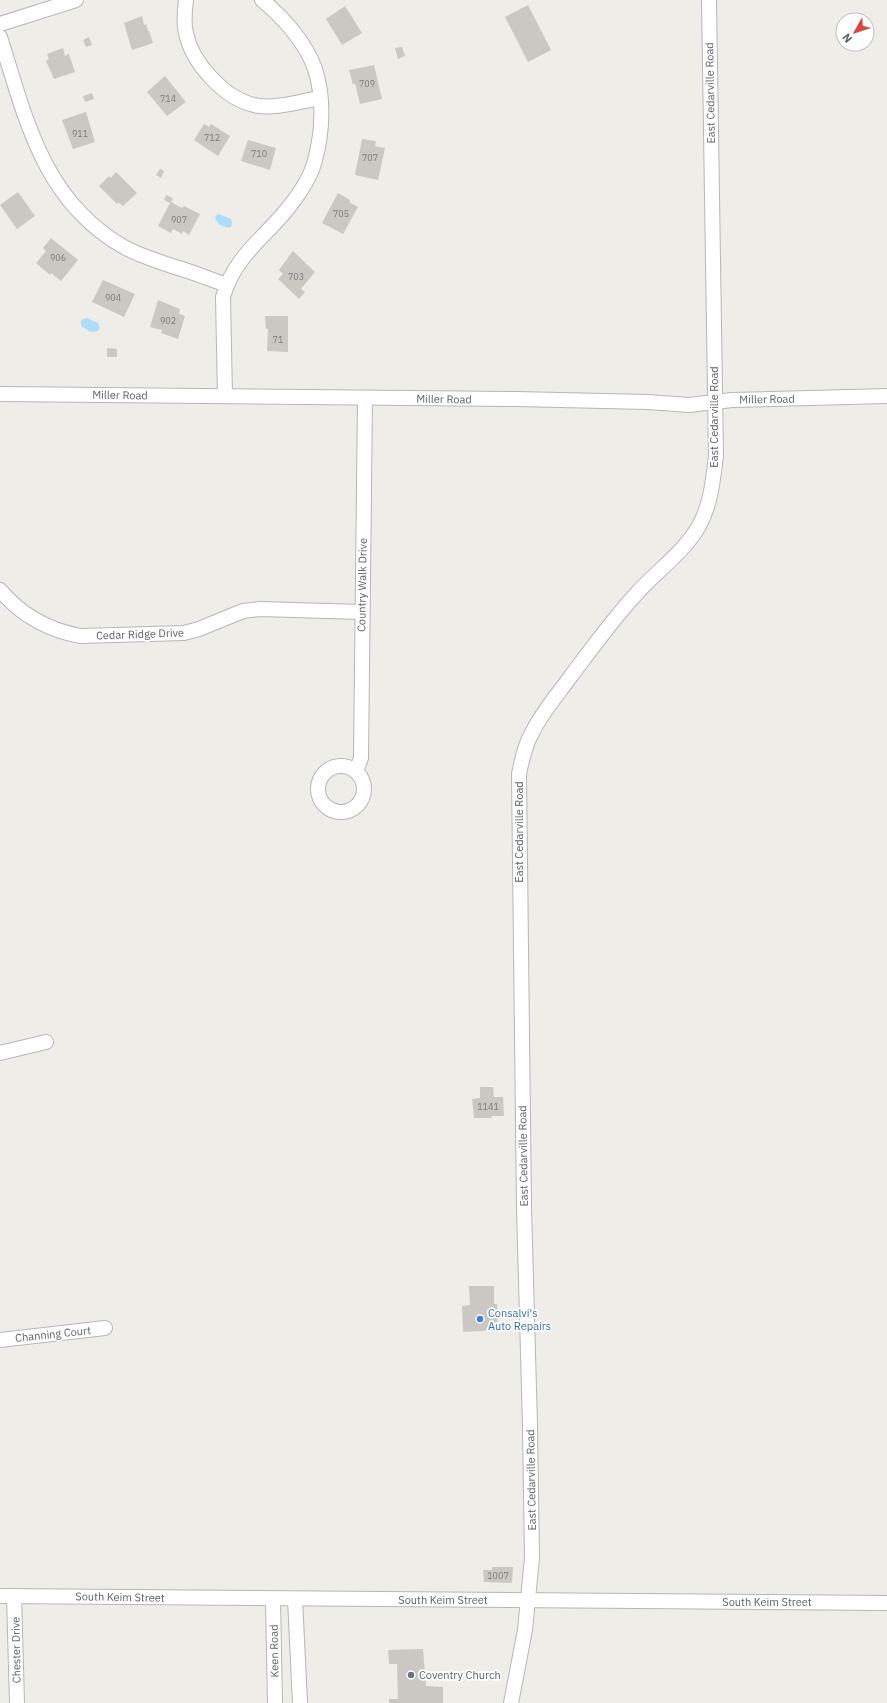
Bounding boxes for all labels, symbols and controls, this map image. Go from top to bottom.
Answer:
north arrow [835,12,875,52]
text: N [839,31,855,46]
street label: East Cedarville Road [702,42,718,144]
house number: 709 [359,78,375,89]
house number: 714 [160,93,176,104]
house number: 911 [72,128,88,139]
house number: 712 [204,132,220,143]
house number: 710 [251,148,267,159]
house number: 707 [362,152,378,163]
house number: 705 [333,208,349,219]
house number: 907 [171,214,187,225]
house number: 906 [50,252,66,263]
house number: 703 [288,271,304,282]
house number: 904 [105,292,121,303]
house number: 902 [160,315,176,326]
house number: 71 [273,334,283,345]
street label: East Cedarville Road [707,366,721,468]
street label: Miller Road [92,388,148,402]
street label: Miller Road [416,392,472,406]
street label: Miller Road [739,392,795,406]
street label: Country Walk Drive [354,538,370,632]
street label: Cedar Ridge Drive [96,625,184,643]
street label: East Cedarville Road [512,781,526,883]
house number: 1141 [477,1101,499,1112]
street label: East Cedarville Road [515,1105,531,1207]
place label: Consalvi's Auto Repairs [488,1306,551,1333]
marker: Consalvi's Auto Repairs [475,1314,485,1324]
street label: Channing Court [14,1323,92,1345]
street label: East Cedarville Road [523,1429,539,1531]
house number: 1007 [487,1570,509,1581]
street label: South Keim Street [75,1589,165,1605]
street label: South Keim Street [398,1593,488,1607]
street label: South Keim Street [722,1595,812,1609]
street label: Chester Drive [8,1617,24,1683]
street label: Keen Road [267,1624,281,1678]
place label: Coventry Church [419,1668,501,1682]
marker: Coventry Church [406,1670,416,1680]

